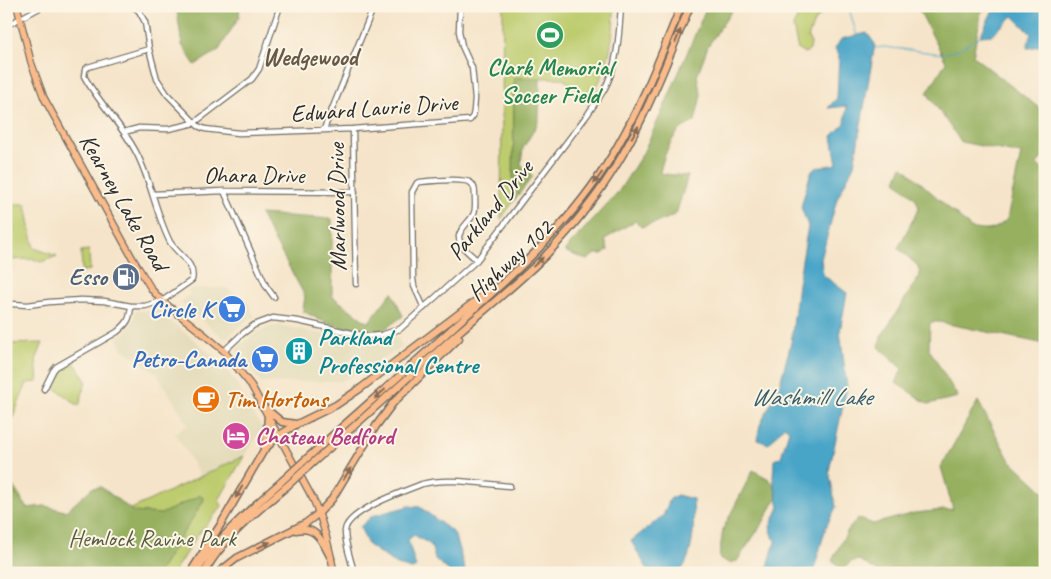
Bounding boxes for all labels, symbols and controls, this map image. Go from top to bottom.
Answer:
sports icon: Clark Memorial Soccer Field [535,20,565,50]
one-way arrow [674,28,682,43]
district label: Wedgewood [262,41,362,73]
place label: Clark Memorial Soccer Field [487,52,617,110]
street label: Edward Laurie Drive [290,87,461,129]
one-way arrow [631,125,639,140]
street label: Kearney Lake Road [73,128,177,279]
street label: Marlwood Drive [321,141,353,271]
street label: Parkland Drive [440,152,541,266]
street label: Ohara Drive [204,160,306,190]
one-way arrow [593,171,603,184]
street label: Highway 102 [461,211,561,307]
one-way arrow [532,256,544,268]
place label: Esso [69,262,109,292]
fuel station icon: Esso [111,262,141,292]
place label: Circle K [149,294,218,324]
supermarket icon: Circle K [217,294,247,324]
place label: Parkland Professional Centre [318,322,480,380]
building icon: Parkland Professional Centre [284,336,314,366]
place label: Petro-Canada [131,344,248,374]
supermarket icon: Petro-Canada [250,344,280,374]
water label: Washmill Lake [751,381,875,413]
cafe icon: Tim Hortons [191,384,221,414]
place label: Tim Hortons [225,384,330,414]
one-way arrow [374,388,386,400]
hotel icon: Chateau Bedford [221,421,251,451]
place label: Chateau Bedford [255,421,398,451]
one-way arrow [343,467,352,480]
one-way arrow [235,485,243,500]
park label: Hemlock Ravine Park [68,523,238,553]
one-way arrow [257,540,271,548]

